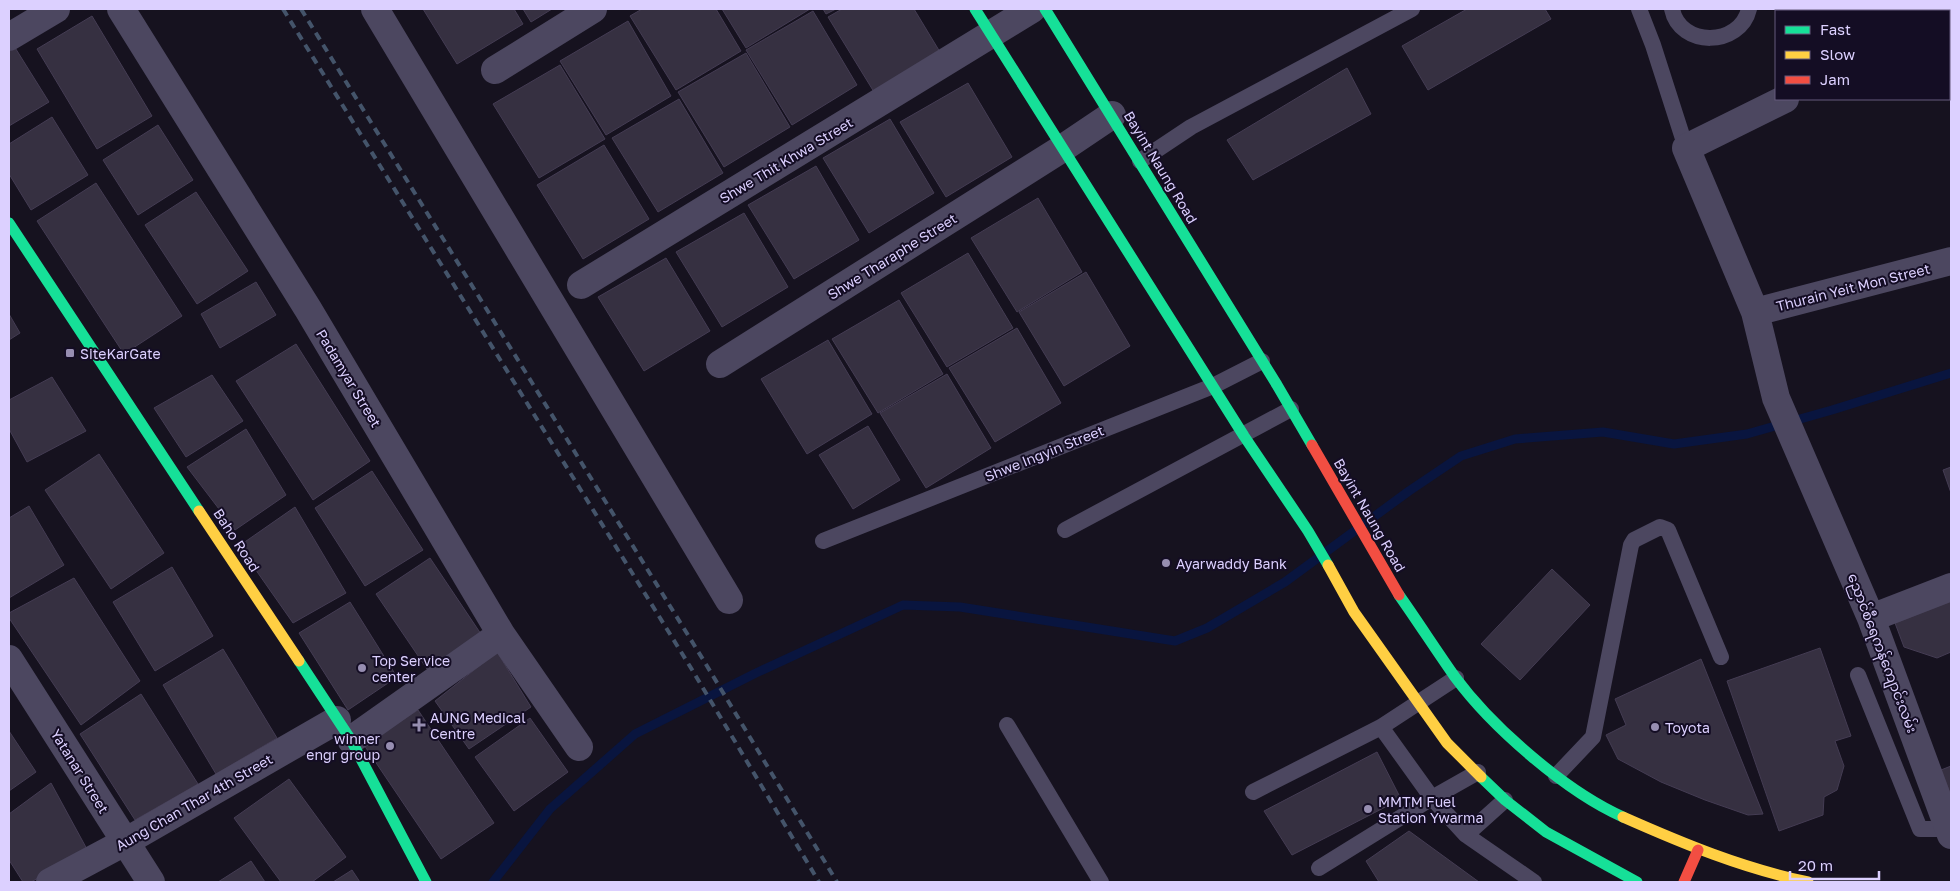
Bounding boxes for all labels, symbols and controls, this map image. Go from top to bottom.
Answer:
legend [1775,10,1950,100]
text: Fast [1820,20,1851,38]
text: Slow [1820,45,1855,63]
text: Jam [1820,70,1850,88]
street label: Bayint Naung Road [1121,108,1201,226]
street label: Shwe Thit Khwa Street [716,113,856,207]
street label: Shwe Tharaphe Street [824,209,960,303]
street label: Thurain Yeit Mon Street [1774,260,1932,314]
street label: Padamyar Street [313,326,385,430]
place label: SiteKarGate [80,345,161,362]
marker: SiteKarGate [64,347,76,359]
street label: Shwe Ingyin Street [982,421,1106,485]
street label: Bayint Naung Road [1331,455,1409,575]
street label: Baho Road [210,505,264,575]
place label: Ayarwaddy Bank [1176,555,1287,572]
marker: Ayarwaddy Bank [1160,557,1172,569]
street label: ညောင်စီရေကန်ကျောင်းလမ်း [1841,570,1922,737]
place label: Top Service center [372,652,450,685]
marker: Top Service center [356,662,368,674]
place label: AUNG Medical Centre [430,709,526,742]
marker: AUNG Medical Centre [412,718,426,732]
place label: Toyota [1665,719,1710,736]
marker: Toyota [1649,721,1661,733]
street label: Yatanar Street [47,726,113,816]
place label: winner engr group [306,730,381,763]
marker: winner engr group [384,740,396,752]
street label: Aung Chan Thar 4th Street [113,750,275,854]
place label: MMTM Fuel Station Ywarma [1378,793,1483,826]
marker: MMTM Fuel Station Ywarma [1362,803,1374,815]
scale bar [1790,848,1879,880]
text: 20 m [1798,856,1833,874]

